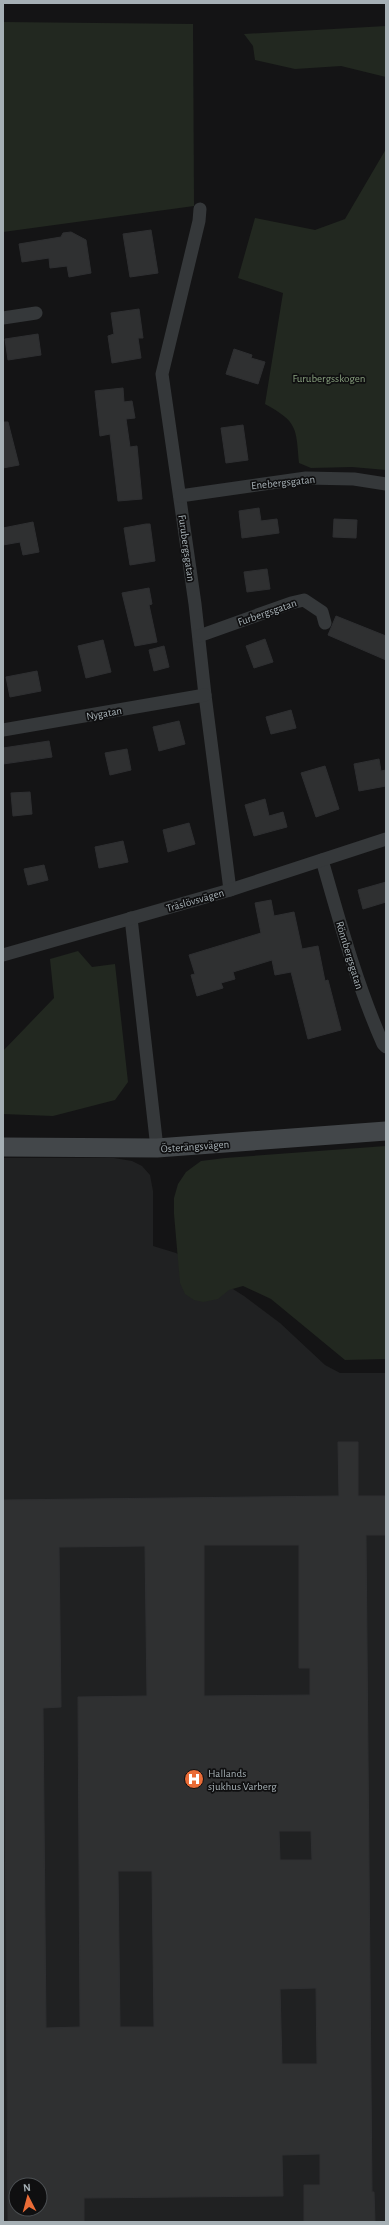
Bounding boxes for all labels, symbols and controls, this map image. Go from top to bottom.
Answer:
park label: Furubergsskogen [292,373,366,384]
street label: Enebergsgatan [251,474,316,491]
street label: Furubergsgatan [176,514,197,582]
street label: Furbergsgatan [236,597,298,628]
street label: Nygatan [85,705,123,722]
street label: Träslövsvägen [165,887,225,914]
street label: Rönnbergsgatan [334,920,365,990]
street label: Österängsvägen [160,1139,230,1154]
hospital icon: Hallands sjukhus Varberg [183,1768,205,1790]
place label: Hallands sjukhus Varberg [208,1768,277,1792]
north arrow [8,2177,48,2217]
text: N [23,2182,31,2193]

